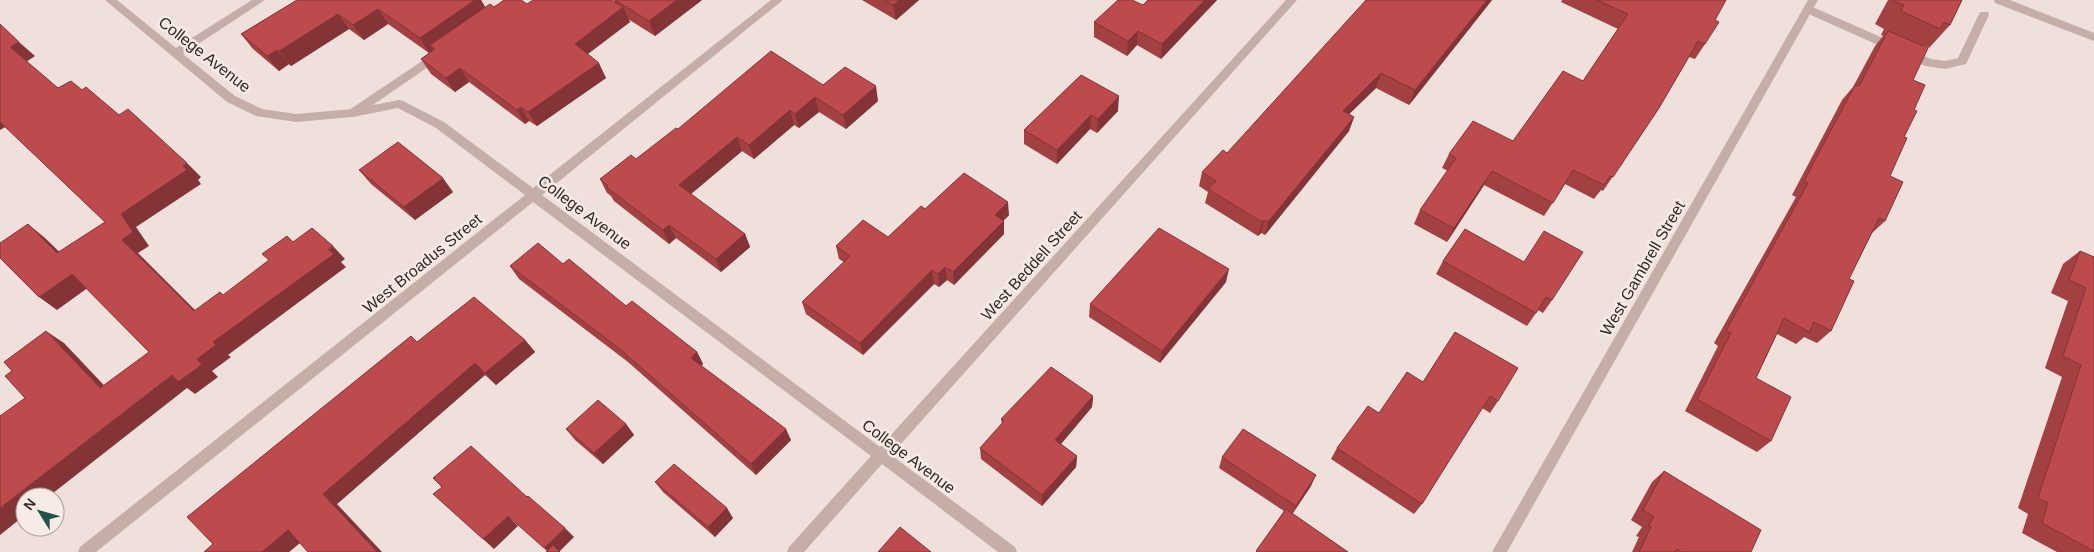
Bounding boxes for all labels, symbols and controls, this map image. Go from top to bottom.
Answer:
street label: College Avenue [155,13,254,96]
street label: College Avenue [535,172,635,253]
street label: West Gambrell Street [1597,197,1688,339]
street label: West Beddell Street [978,207,1085,323]
street label: West Broadus Street [360,210,485,316]
street label: College Avenue [859,416,959,497]
north arrow [15,487,65,537]
text: N [20,495,39,513]

